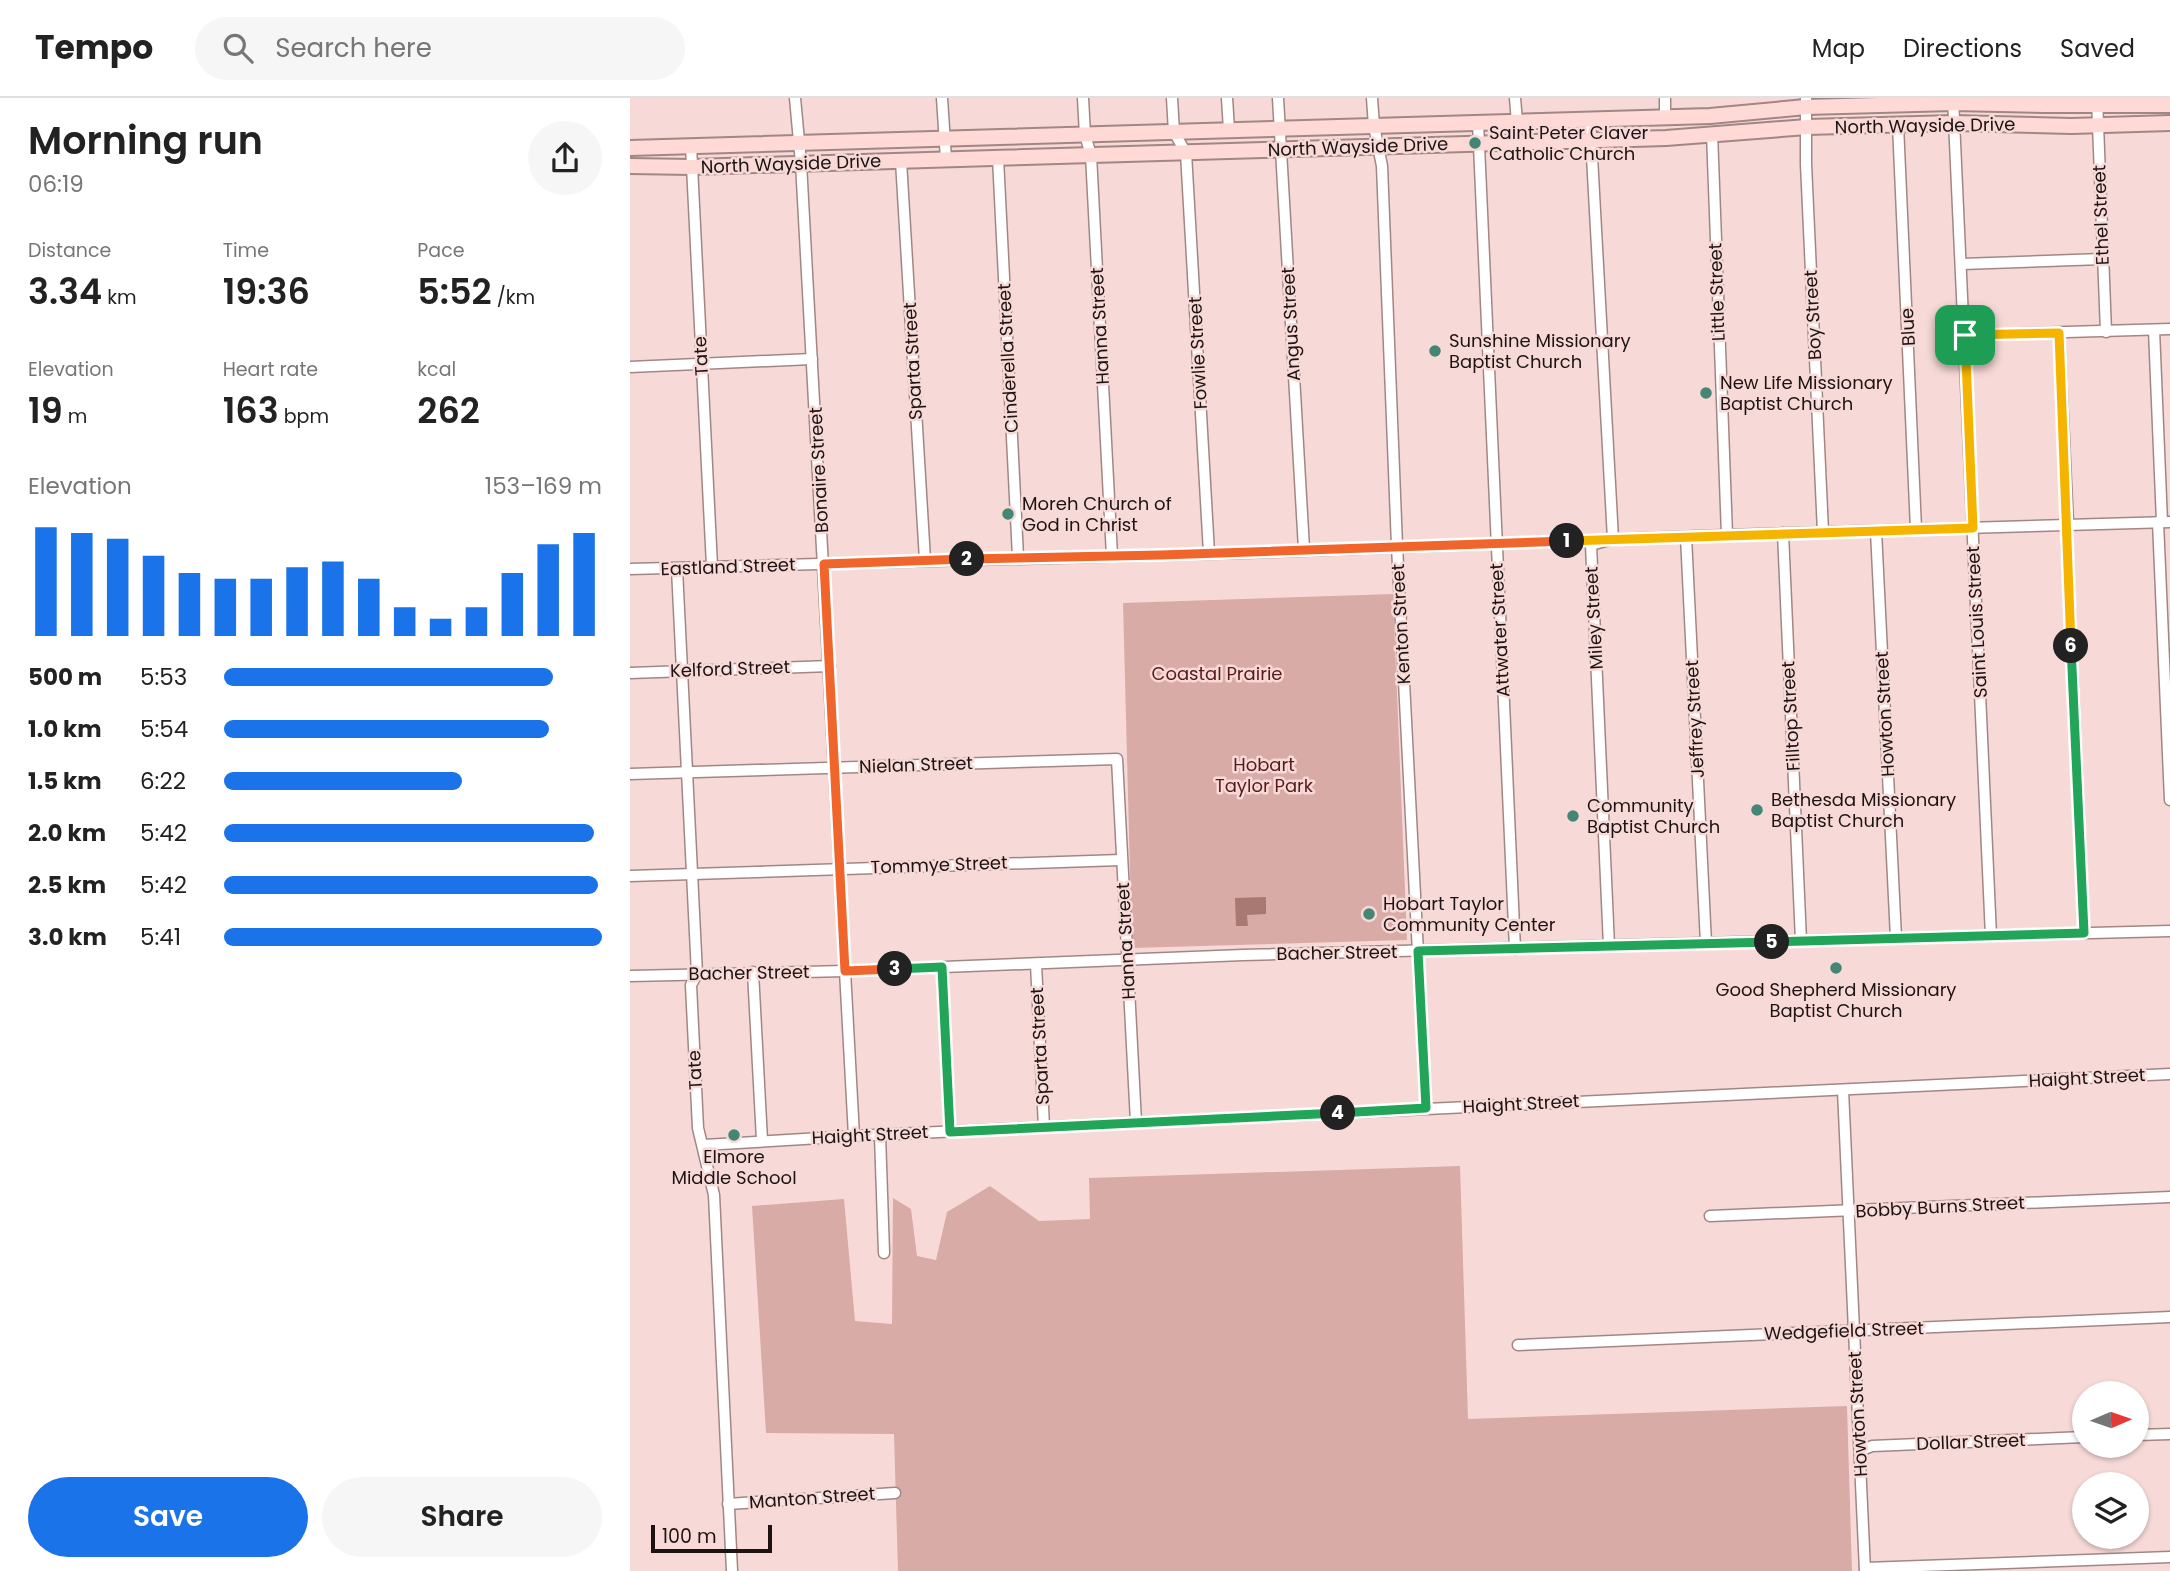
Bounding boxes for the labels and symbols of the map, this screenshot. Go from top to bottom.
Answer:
street label: North Wayside Drive [1834,111,2016,140]
place label: Saint Peter Claver Catholic Church [1489,120,1649,166]
street label: North Wayside Drive [1267,131,1449,162]
marker: Saint Peter Claver Catholic Church [1467,135,1483,151]
street label: North Wayside Drive [700,148,882,179]
street label: Ethel Street [2086,164,2115,266]
street label: Little Street [1702,242,1731,342]
street label: Angus Street [1275,266,1306,382]
street label: Hanna Street [1084,267,1115,385]
street label: Boy Street [1798,269,1827,361]
street label: Cinderella Street [991,283,1024,433]
street label: Fowlie Street [1182,296,1213,410]
street label: Sparta Street [897,302,928,421]
pin [1935,305,1995,365]
street label: Blue [1894,307,1921,347]
place label: Sunshine Missionary Baptist Church [1449,328,1631,374]
street label: Tate [687,336,714,376]
marker: Sunshine Missionary Baptist Church [1427,343,1443,359]
place label: New Life Missionary Baptist Church [1720,370,1893,416]
marker: New Life Missionary Baptist Church [1698,385,1714,401]
street label: Bonaire Street [803,406,834,534]
place label: Moreh Church of God in Christ [1022,491,1172,537]
marker: Moreh Church of God in Christ [1000,506,1016,522]
pin: 1 [1550,524,1584,558]
pin: 2 [950,542,984,576]
street label: Saint Louis Street [1960,545,1993,699]
street label: Eastland Street [660,552,796,581]
street label: Attwater Street [1484,562,1515,698]
street label: Kenton Street [1385,563,1416,685]
street label: Miley Street [1578,566,1609,670]
pin: 6 [2054,628,2088,664]
street label: Howton Street [1869,651,1900,778]
street label: Kelford Street [669,654,790,683]
street label: Jeffrey Street [1679,659,1710,779]
street label: Filltop Street [1775,660,1806,772]
park label: Coastal Prairie [1152,661,1282,686]
street label: Nielan Street [859,750,973,779]
park label: Hobart Taylor Park [1215,752,1314,798]
place label: Bethesda Missionary Baptist Church [1771,787,1956,833]
place label: Community Baptist Church [1587,793,1720,839]
marker: Bethesda Missionary Baptist Church [1749,802,1765,818]
marker: Community Baptist Church [1565,808,1581,824]
street label: Tommye Street [870,850,1008,879]
street label: Hanna Street [1110,882,1141,1000]
place label: Hobart Taylor Community Center [1383,891,1556,937]
marker: Hobart Taylor Community Center [1361,906,1377,922]
pin: 5 [1754,924,1790,960]
street label: Bacher Street [1276,939,1398,966]
pin: 3 [877,952,912,986]
street label: Bacher Street [688,959,810,986]
marker: Good Shepherd Missionary Baptist Church [1828,960,1844,976]
place label: Good Shepherd Missionary Baptist Church [1715,977,1957,1023]
street label: Sparta Street [1024,987,1055,1106]
street label: Tate [681,1050,708,1090]
street label: Haight Street [2028,1062,2146,1093]
street label: Haight Street [1462,1088,1580,1119]
pin: 4 [1320,1096,1356,1130]
street label: Haight Street [811,1119,929,1150]
marker: Elmore Middle School [726,1127,742,1143]
place label: Elmore Middle School [671,1144,797,1190]
street label: Bobby Burns Street [1855,1190,2025,1223]
street label: Wedgefield Street [1764,1315,1924,1346]
street label: Howton Street [1842,1351,1873,1478]
north arrow [2072,1381,2149,1458]
street label: Dollar Street [1916,1427,2026,1456]
street label: Manton Street [748,1481,876,1514]
scale bar [651,1522,772,1554]

